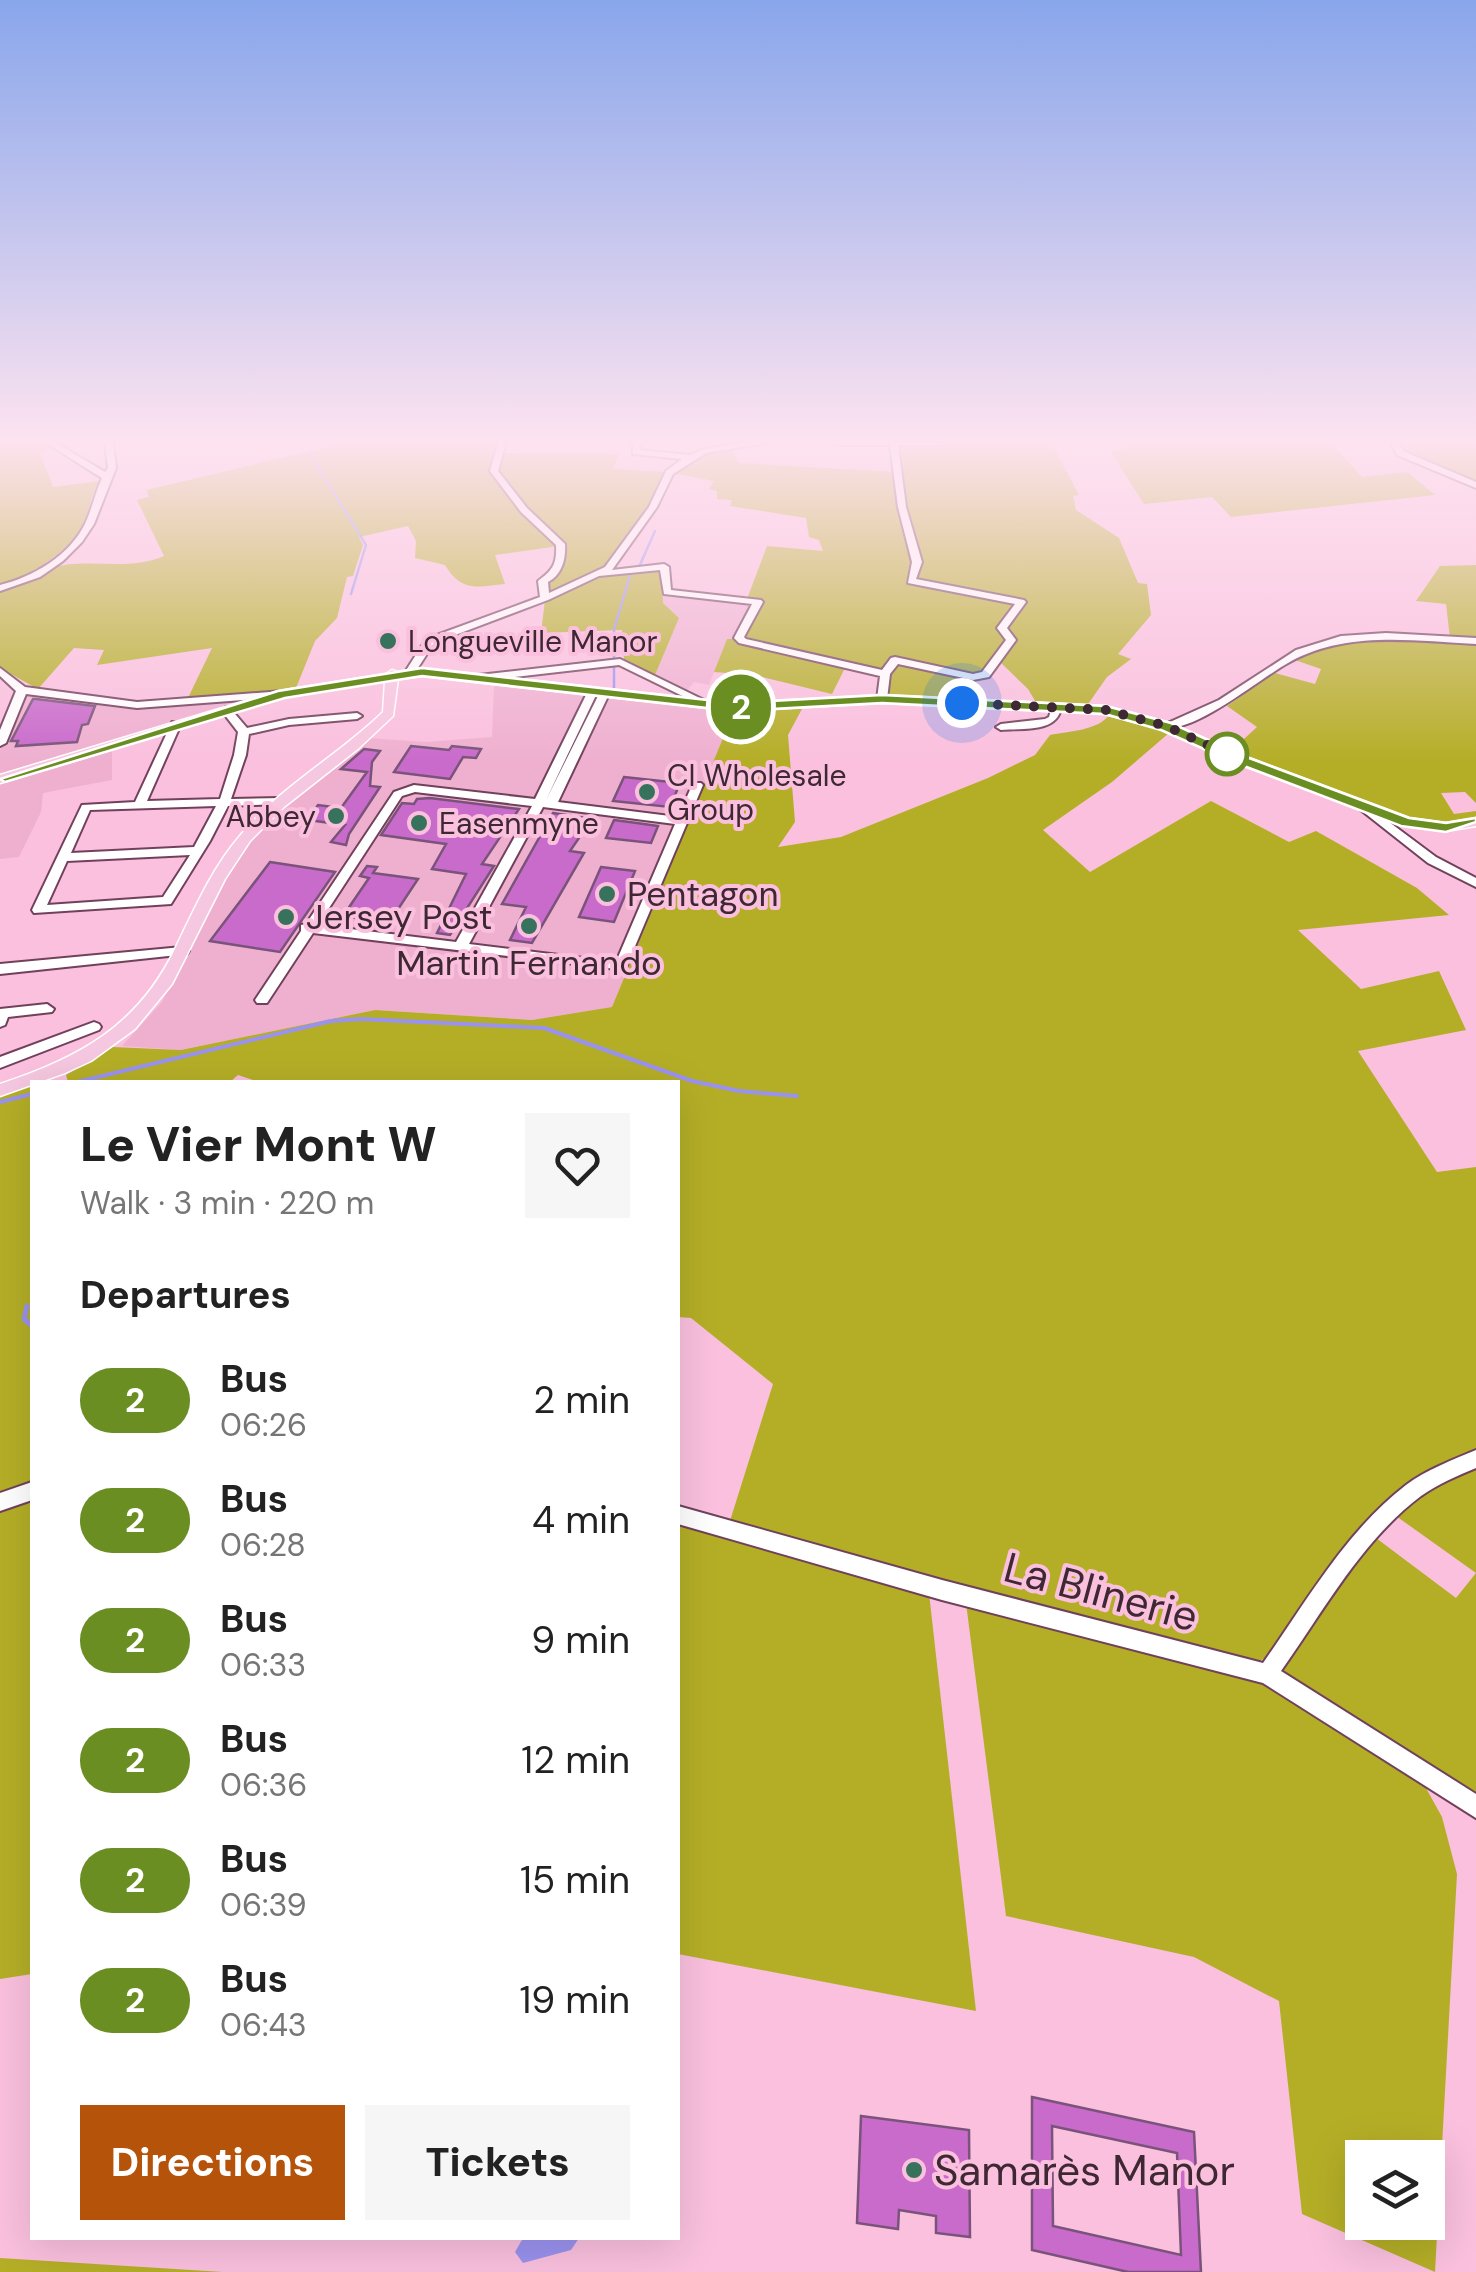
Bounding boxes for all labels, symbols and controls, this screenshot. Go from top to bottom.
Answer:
place label: Longueville Manor [408,622,658,661]
marker: Longueville Manor [377,630,399,652]
line badge: 2 [708,674,774,740]
your location [937,678,987,728]
text: 2 [731,684,751,730]
unlabelled marker [1206,733,1248,775]
place label: CI Wholesale Group [667,756,846,829]
marker: CI Wholesale Group [636,781,658,803]
place label: Abbey [225,797,316,836]
place label: Easenmyne [439,804,599,843]
marker: Abbey [325,805,347,827]
marker: Easenmyne [408,812,430,834]
place label: Pentagon [627,871,779,917]
marker: Pentagon [596,883,618,905]
place label: Jersey Post [306,894,492,940]
marker: Jersey Post [275,906,297,928]
marker: Martin Fernando [518,915,540,937]
place label: Martin Fernando [396,940,662,986]
text: Le Vier Mont W [80,1113,437,1176]
button: heart [525,1113,630,1218]
text: Walk · 3 min · 220 m [80,1182,374,1224]
text: Departures [80,1270,291,1320]
text: Bus [220,1354,288,1404]
text: 2 min [533,1375,630,1425]
text: 2 [125,1377,145,1423]
text: 06:26 [220,1404,307,1446]
text: Bus [220,1474,288,1524]
text: 4 min [532,1495,630,1545]
text: 2 [125,1497,145,1543]
text: 06:28 [220,1524,306,1566]
street label: La Blinerie [998,1540,1204,1644]
text: Bus [220,1594,288,1644]
text: 9 min [531,1615,630,1665]
text: 2 [125,1617,145,1663]
text: 06:33 [220,1644,306,1686]
text: Bus [220,1714,288,1764]
text: 12 min [521,1735,630,1785]
text: 2 [125,1737,145,1783]
text: 06:36 [220,1764,307,1806]
text: Bus [220,1834,288,1884]
text: 15 min [520,1855,630,1905]
text: 2 [125,1857,145,1903]
text: 06:39 [220,1884,307,1926]
text: Bus [220,1954,288,2004]
text: 19 min [519,1975,630,2025]
text: 2 [125,1977,145,2023]
text: 06:43 [220,2004,307,2046]
button: Directions [80,2105,345,2220]
button: Tickets [365,2105,630,2220]
map controls [1345,2140,1445,2240]
button: layers [1345,2140,1445,2240]
place label: Samarès Manor [934,2143,1235,2198]
marker: Samarès Manor [903,2159,925,2181]

